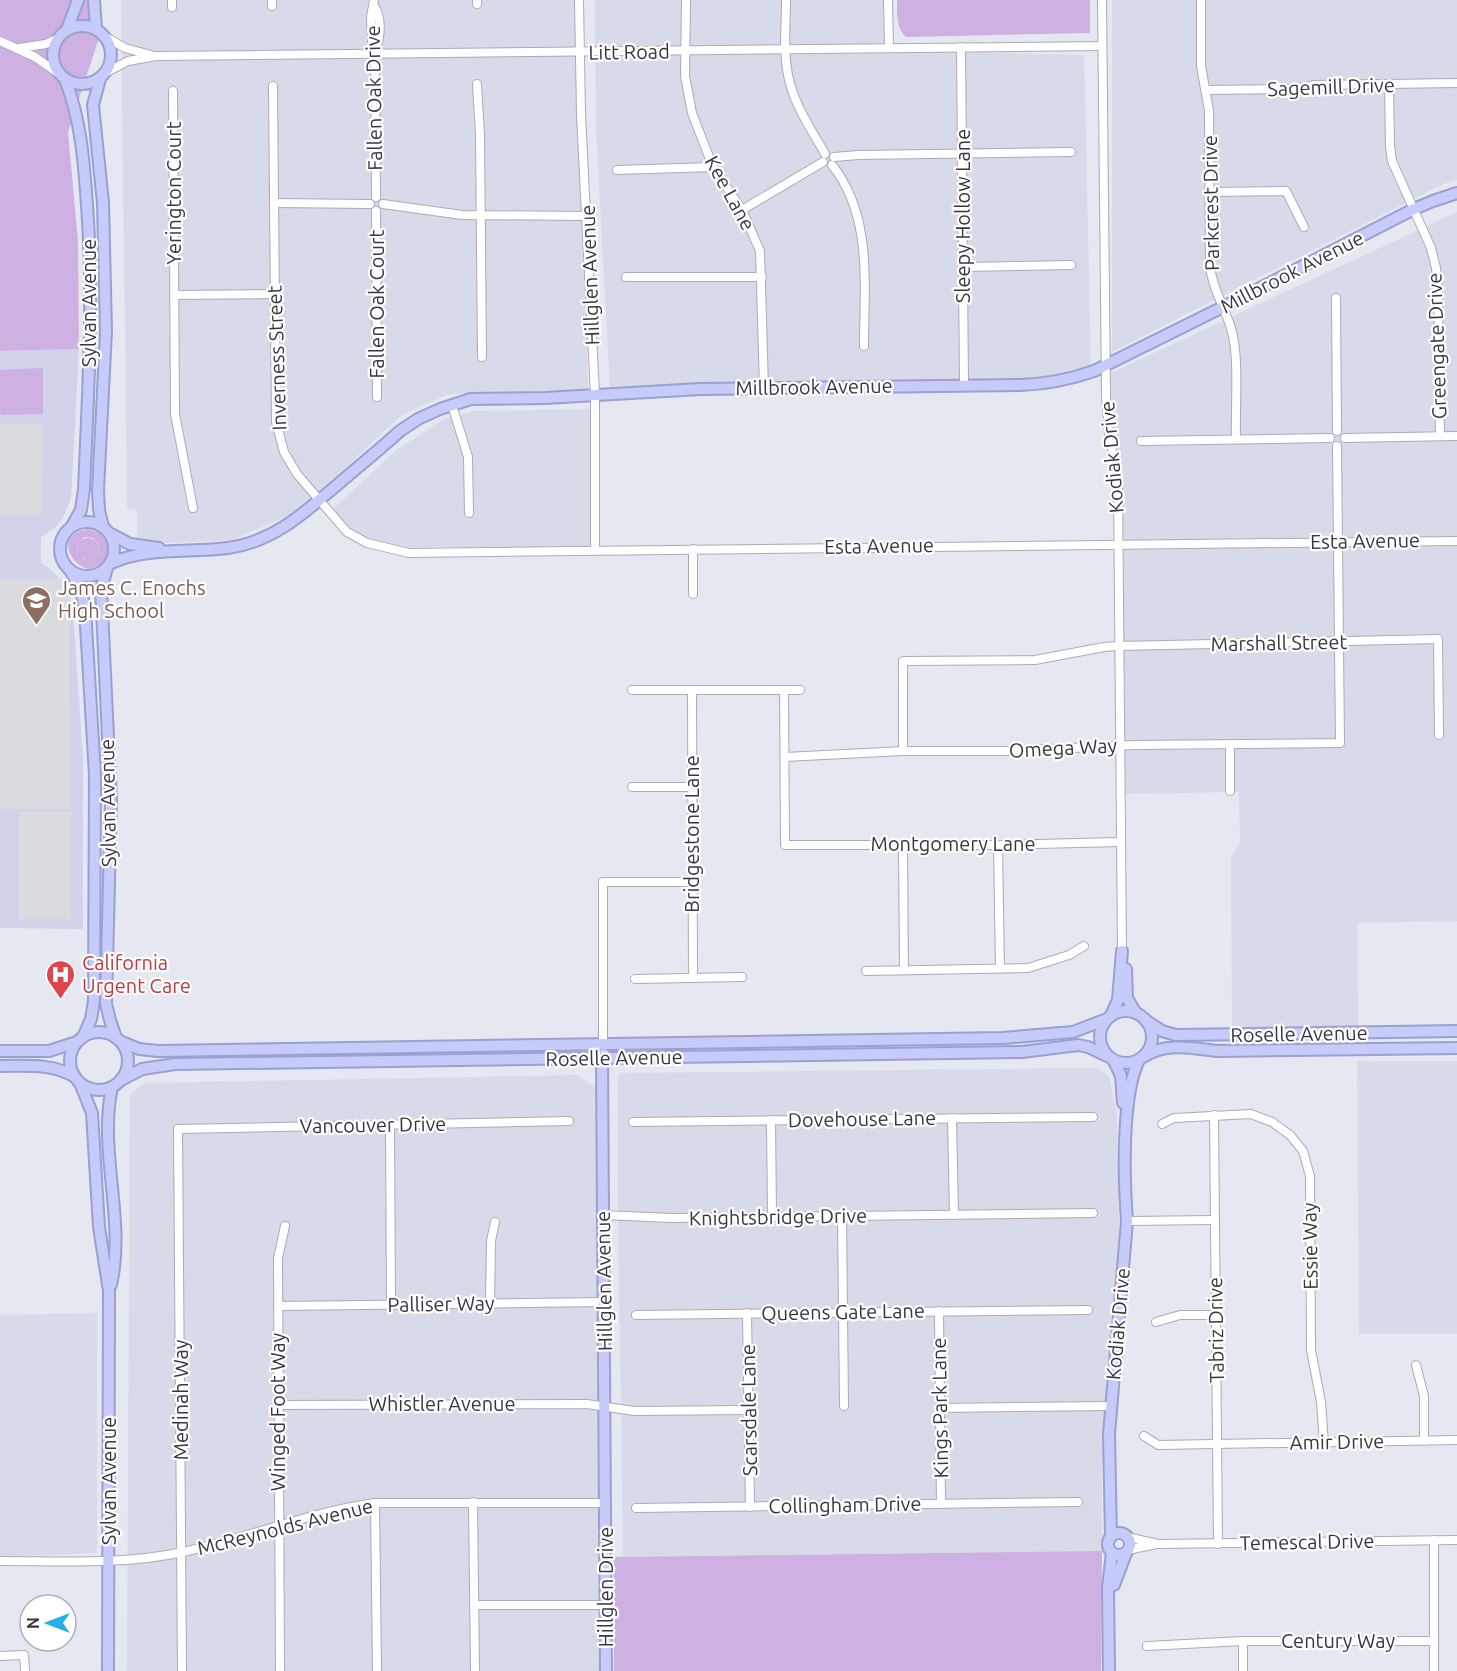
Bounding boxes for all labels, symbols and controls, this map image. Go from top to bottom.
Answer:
street label: Fallen Oak Drive [361,25,386,171]
street label: Litt Road [588,39,670,64]
street label: Sagemill Drive [1267,73,1395,100]
street label: Yerington Court [162,121,185,265]
street label: Sleepy Hollow Lane [951,129,974,303]
street label: Parkcrest Drive [1198,135,1223,271]
street label: Kee Lane [701,152,760,234]
street label: Hillglen Avenue [576,204,603,346]
street label: Millbrook Avenue [1216,226,1367,318]
street label: Fallen Oak Court [365,229,388,378]
street label: Sylvan Avenue [77,239,100,367]
street label: Greengate Drive [1422,272,1451,420]
street label: Inverness Street [262,285,291,431]
street label: Millbrook Avenue [735,374,893,399]
street label: Kodiak Drive [1095,400,1128,514]
street label: Esta Avenue [1310,528,1420,553]
street label: Esta Avenue [824,533,934,558]
place label: James C. Enochs High School [58,576,206,622]
school or university icon: James C. Enochs High School [21,584,53,626]
street label: Marshall Street [1211,630,1348,655]
street label: Omega Way [1008,733,1118,762]
street label: Sylvan Avenue [95,739,120,867]
street label: Bridgestone Lane [680,755,703,913]
street label: Montgomery Lane [871,832,1036,855]
place label: California Urgent Care [82,951,191,997]
hospital icon: California Urgent Care [45,958,77,1000]
street label: Roselle Avenue [1230,1021,1368,1046]
street label: Roselle Avenue [545,1045,683,1070]
street label: Dovehouse Lane [788,1106,936,1131]
street label: Vancouver Drive [300,1112,446,1137]
street label: Essie Way [1297,1202,1322,1290]
street label: Knightsbridge Drive [689,1203,867,1230]
street label: Hillglen Avenue [591,1211,616,1351]
street label: Kodiak Drive [1101,1267,1134,1381]
street label: Tabriz Drive [1203,1277,1228,1383]
street label: Palliser Way [387,1291,495,1316]
street label: Queens Gate Lane [761,1299,925,1324]
street label: Winged Foot Way [266,1332,289,1491]
street label: Kings Park Lane [927,1337,952,1479]
street label: Medinah Way [169,1339,192,1460]
street label: Scarsdale Lane [736,1344,761,1476]
street label: Whistler Avenue [368,1392,516,1415]
street label: Sylvan Avenue [97,1417,120,1545]
street label: Amir Drive [1290,1429,1384,1454]
street label: Collingham Drive [768,1492,922,1517]
street label: McReynolds Avenue [195,1494,375,1560]
street label: Hillglen Drive [594,1527,617,1647]
street label: Temescal Drive [1239,1529,1375,1554]
north arrow [18,1593,78,1653]
text: N [24,1617,42,1629]
street label: Century Way [1281,1629,1395,1652]

